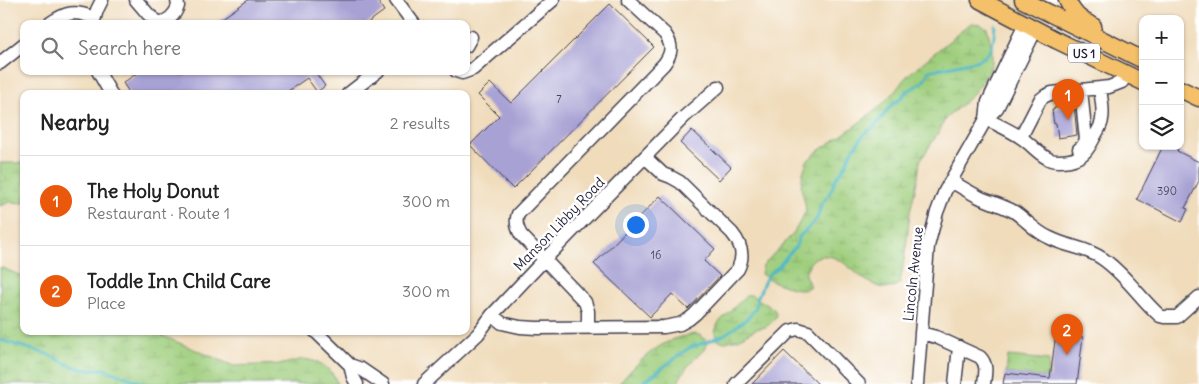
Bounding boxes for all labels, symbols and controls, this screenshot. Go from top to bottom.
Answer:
map controls [1139,15,1184,150]
button: + [1139,15,1184,60]
search box [20,20,470,75]
icon: search [38,34,66,62]
text: Search here [78,36,181,60]
road number: US 1 [1068,44,1100,62]
button: − [1139,60,1184,105]
pin: 1 [1052,79,1084,120]
house number: 7 [556,92,562,106]
button: layers [1139,105,1184,150]
text: Nearby [40,109,110,136]
text: 2 results [390,113,450,133]
street label: Manson Libby Road [510,173,608,275]
text: The Holy Donut [87,179,219,203]
house number: 390 [1157,184,1177,198]
text: 1 [53,191,59,211]
text: 300 m [402,191,450,211]
text: Restaurant · Route 1 [87,203,230,223]
your location [623,212,649,238]
street label: Lincoln Avenue [899,226,927,322]
house number: 16 [651,248,661,262]
text: Toddle Inn Child Care [87,269,271,293]
text: 2 [52,281,60,301]
text: 300 m [402,281,450,301]
text: Place [87,293,126,313]
pin: 2 [1051,314,1083,355]

